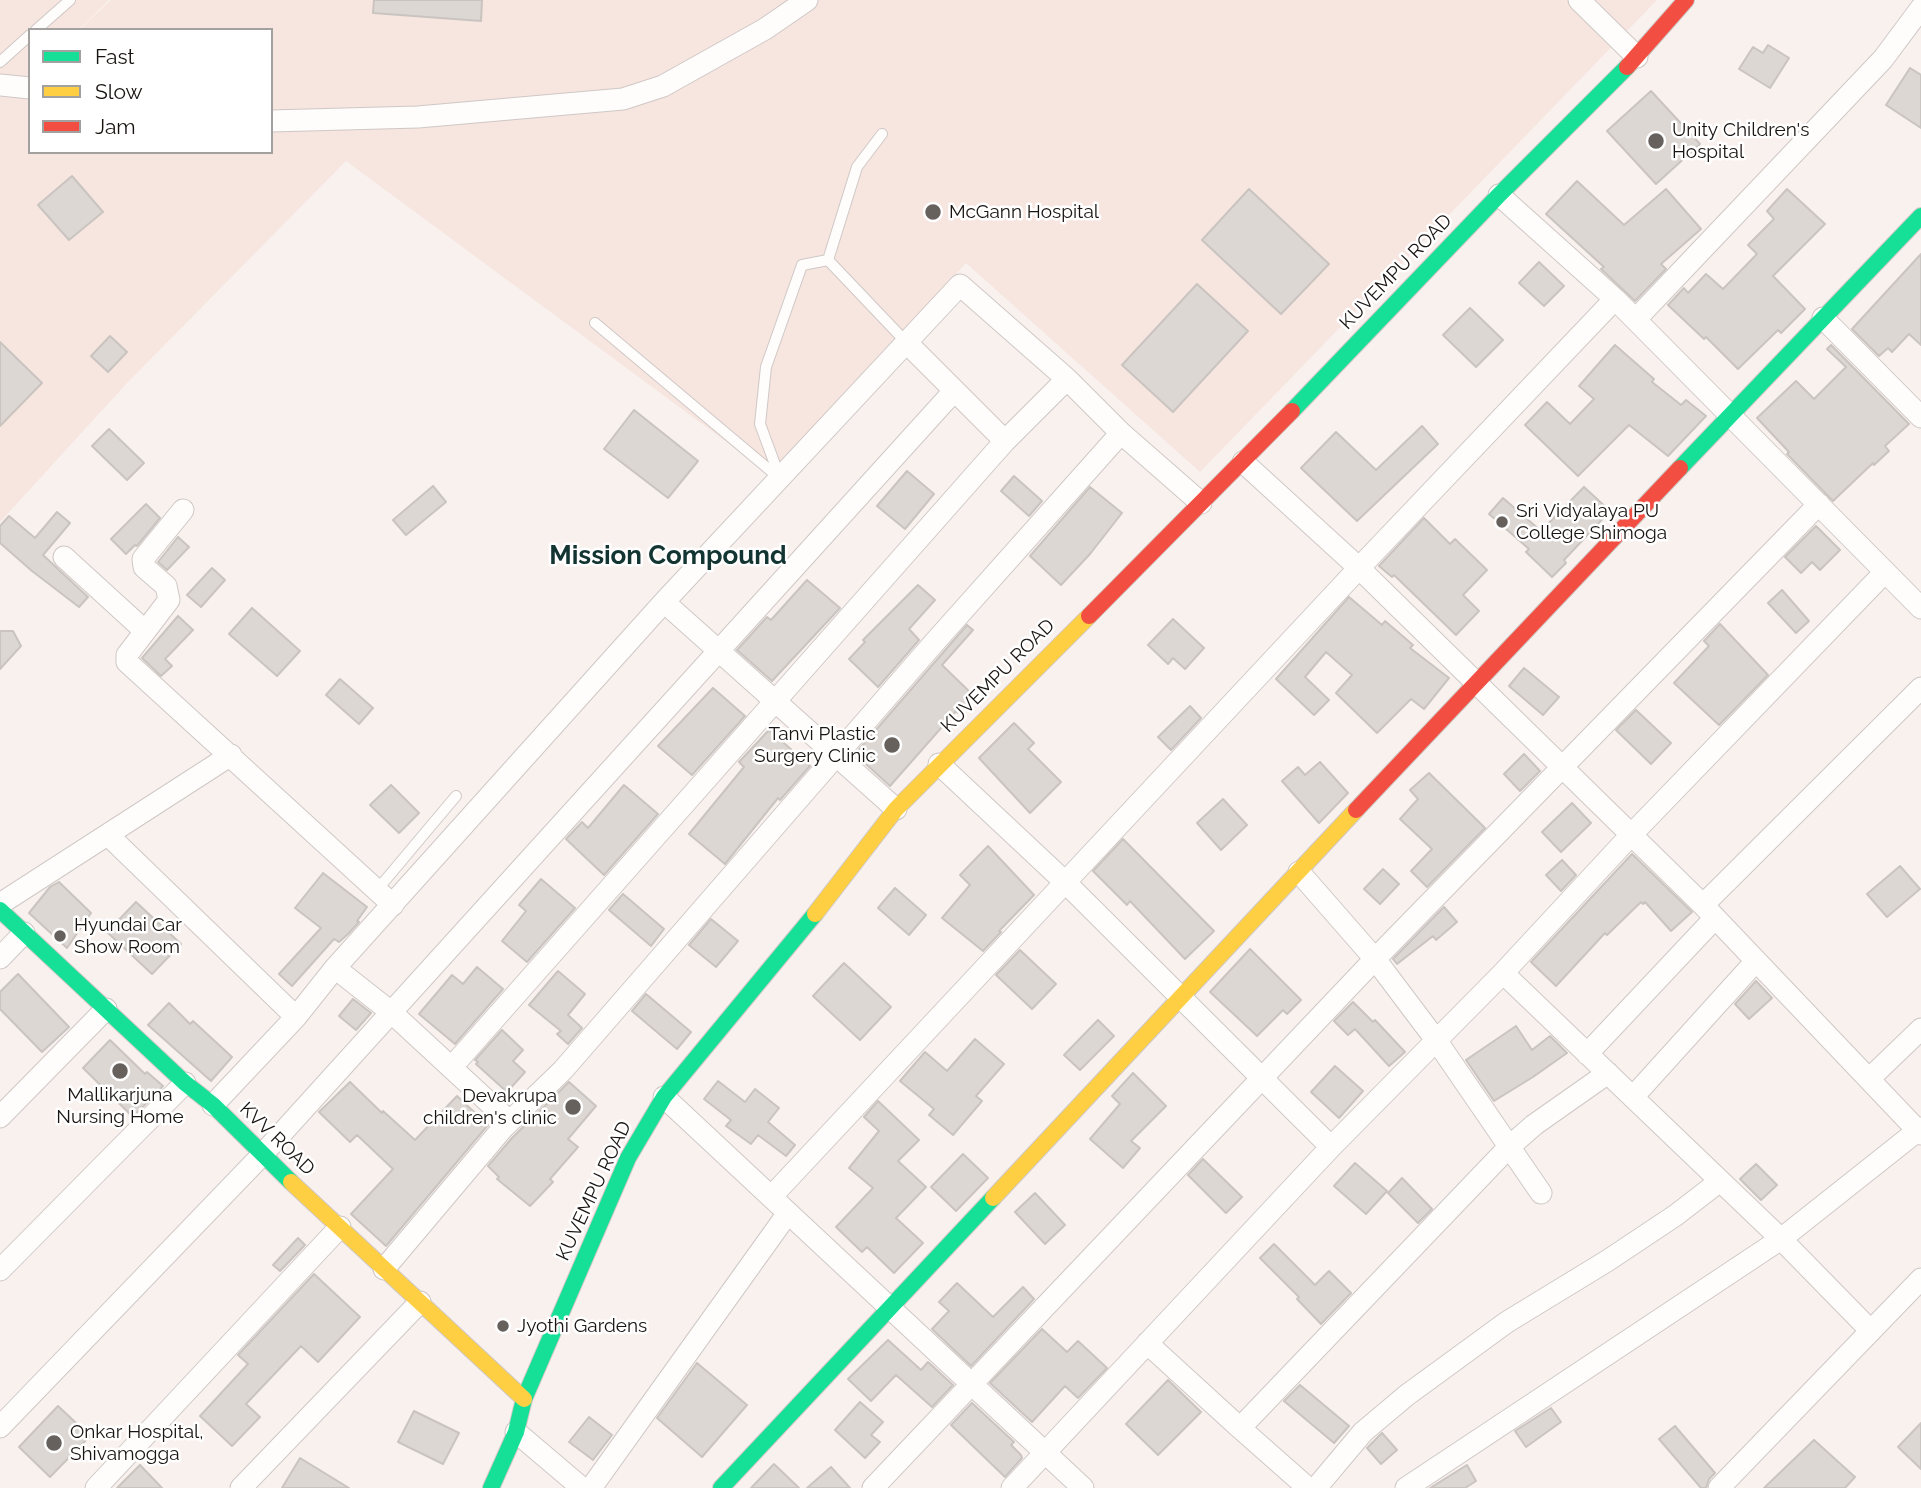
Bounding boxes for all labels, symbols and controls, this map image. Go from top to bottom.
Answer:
legend [28,28,273,154]
text: Fast [95,44,135,69]
text: Slow [95,79,143,104]
text: Jam [95,114,136,139]
place label: Unity Children's Hospital [1672,119,1809,163]
marker: Unity Children's Hospital [1646,131,1666,151]
place label: McGann Hospital [949,201,1099,223]
marker: McGann Hospital [923,202,943,222]
street label: KUVEMPU ROAD [1335,210,1457,334]
place label: Sri Vidyalaya PU College Shimoga [1516,500,1667,544]
marker: Sri Vidyalaya PU College Shimoga [1494,514,1510,530]
district label: Mission Compound [549,540,787,572]
street label: KUVEMPU ROAD [936,614,1060,738]
place label: Tanvi Plastic Surgery Clinic [754,723,876,767]
marker: Tanvi Plastic Surgery Clinic [882,735,902,755]
place label: Hyundai Car Show Room [74,914,182,958]
marker: Hyundai Car Show Room [52,928,68,944]
marker: Mallikarjuna Nursing Home [110,1061,130,1081]
place label: Mallikarjuna Nursing Home [56,1084,184,1128]
place label: Devakrupa children's clinic [423,1085,557,1129]
marker: Devakrupa children's clinic [563,1097,583,1117]
street label: KVV ROAD [235,1098,319,1180]
street label: KUVEMPU ROAD [552,1118,636,1264]
place label: Jyothi Gardens [517,1315,647,1337]
marker: Jyothi Gardens [495,1318,511,1334]
place label: Onkar Hospital, Shivamogga [70,1421,204,1465]
marker: Onkar Hospital, Shivamogga [44,1433,64,1453]

